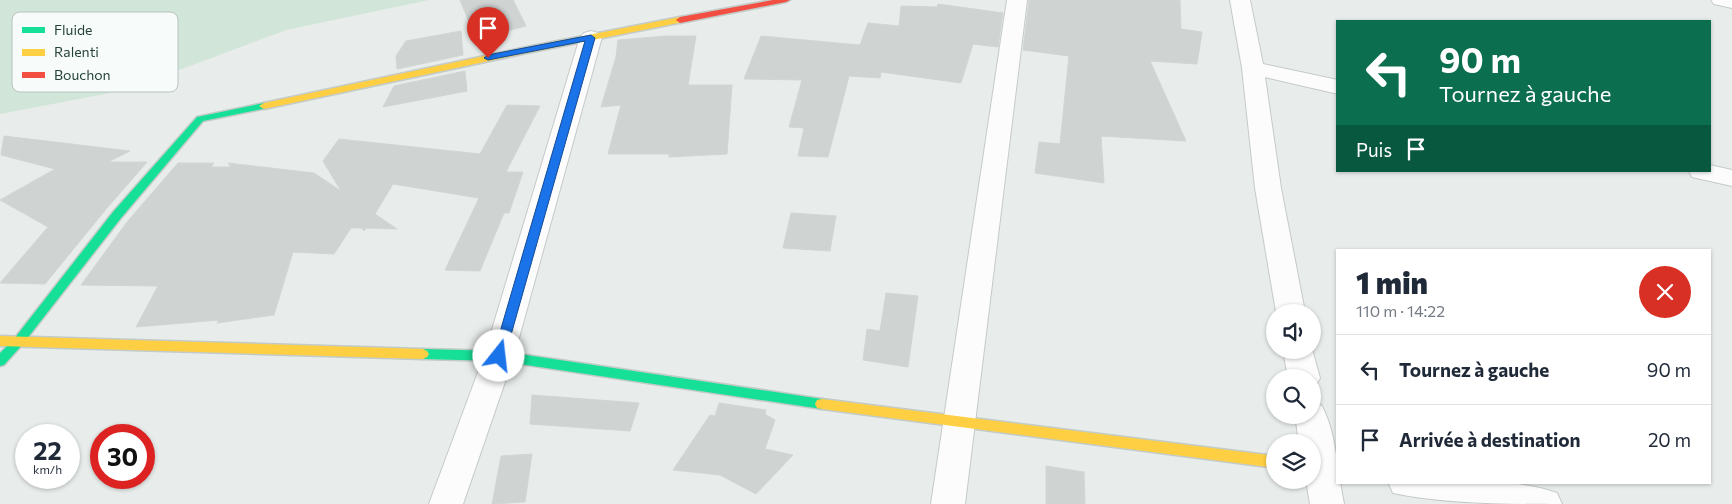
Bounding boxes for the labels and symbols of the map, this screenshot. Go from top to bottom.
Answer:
pin [467,7,509,58]
legend [12,12,178,92]
text: Fluide [54,21,92,38]
text: Ralenti [54,43,99,60]
text: Bouchon [54,66,111,83]
position arrow [472,329,524,381]
speed limit sign: 30 [90,424,155,489]

